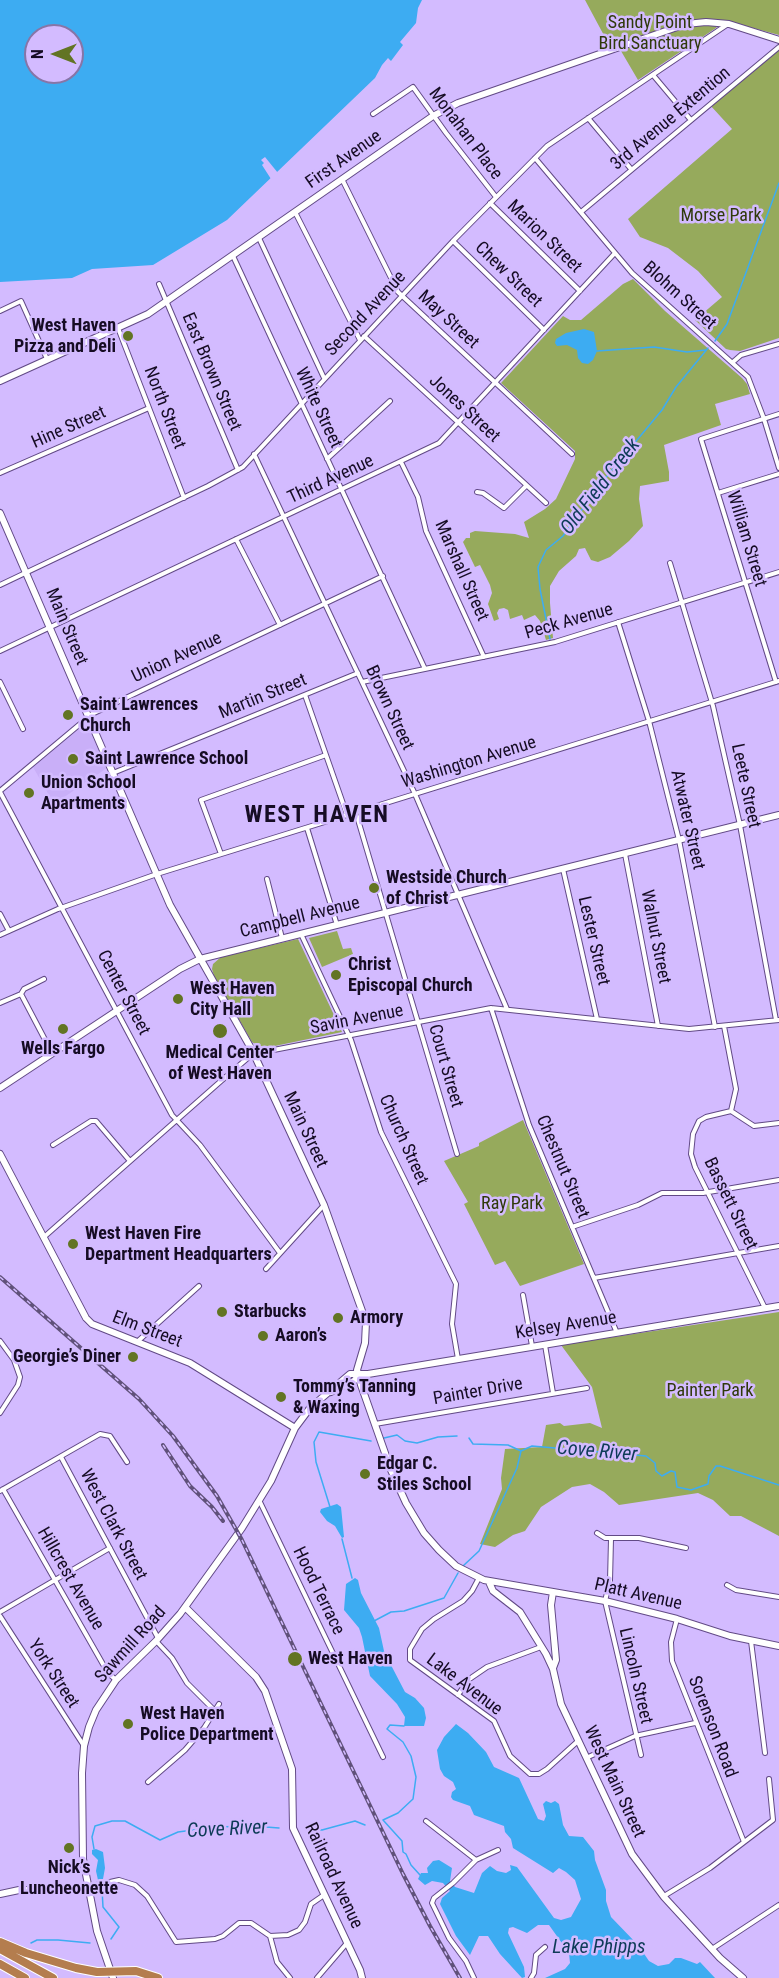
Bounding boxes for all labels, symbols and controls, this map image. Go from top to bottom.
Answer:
park label: Sandy Point Bird Sanctuary [598,12,702,54]
north arrow [24,24,84,84]
text: N [28,49,47,59]
street label: 3rd Avenue Extention [607,63,735,175]
street label: Monahan Place [423,84,507,184]
street label: First Avenue [302,126,386,194]
street label: Marion Street [502,196,586,278]
park label: Morse Park [681,205,761,227]
street label: Chew Street [470,238,546,312]
street label: Blohm Street [638,257,720,335]
street label: Second Avenue [321,267,411,361]
street label: May Street [413,286,483,354]
street label: East Brown Street [176,310,246,434]
place label: West Haven Pizza and Deli [14,315,116,358]
marker: West Haven Pizza and Deli [121,329,135,343]
street label: North Street [138,364,190,452]
street label: White Street [290,364,346,452]
street label: Jones Street [424,371,504,447]
street label: Hine Street [29,402,109,454]
water label: Old Field Creek [556,434,646,540]
street label: Third Avenue [285,451,377,509]
street label: William Street [721,489,771,589]
street label: Marshall Street [429,517,493,625]
street label: Main Street [40,585,92,669]
street label: Peck Avenue [522,599,616,645]
street label: Union Avenue [129,628,225,688]
street label: Brown Street [360,662,418,754]
street label: Martin Street [216,670,310,724]
place label: Saint Lawrences Church [80,694,198,736]
marker: Saint Lawrences Church [61,708,75,722]
street label: Washington Avenue [399,732,539,794]
street label: Leete Street [726,742,764,830]
place label: Saint Lawrence School [85,748,248,770]
marker: Saint Lawrence School [66,752,80,766]
street label: Atwater Street [665,768,709,872]
place label: Union School Apartments [41,772,136,814]
marker: Union School Apartments [22,786,36,800]
district label: WEST HAVEN [245,802,389,830]
place label: Westside Church of Christ [386,867,507,910]
marker: Westside Church of Christ [367,881,381,895]
street label: Walnut Street [635,888,675,986]
street label: Campbell Avenue [238,893,362,943]
street label: Lester Street [572,894,614,988]
street label: Center Street [92,947,154,1039]
place label: Christ Episcopal Church [348,954,473,996]
marker: Christ Episcopal Church [329,968,343,982]
place label: West Haven City Hall [190,978,275,1020]
marker: West Haven City Hall [171,992,185,1006]
street label: Savin Avenue [309,1000,405,1040]
marker: Wells Fargo [56,1022,70,1036]
marker: Medical Center of West Haven [211,1022,229,1040]
street label: Court Street [423,1022,467,1110]
place label: Wells Fargo [21,1038,105,1060]
place label: Medical Center of West Haven [166,1042,274,1084]
street label: Main Street [278,1089,332,1171]
street label: Church Street [374,1092,432,1188]
street label: Chestnut Street [531,1112,593,1222]
street label: Bassett Street [698,1154,762,1254]
park label: Ray Park [481,1193,543,1215]
place label: West Haven Fire Department Headquarters [85,1223,272,1266]
marker: West Haven Fire Department Headquarters [66,1237,80,1251]
place label: Starbucks [234,1301,306,1323]
marker: Starbucks [215,1305,229,1319]
street label: Elm Street [109,1307,185,1353]
place label: Armory [350,1307,403,1329]
street label: Kelsey Avenue [514,1307,618,1345]
marker: Armory [331,1311,345,1325]
place label: Aaron’s [275,1325,327,1347]
marker: Aaron’s [256,1329,270,1343]
place label: Georgie’s Diner [13,1346,121,1368]
marker: Georgie’s Diner [126,1350,140,1364]
street label: Painter Drive [431,1373,525,1411]
place label: Tommy’s Tanning & Waxing [293,1376,416,1418]
park label: Painter Park [667,1380,753,1402]
marker: Tommy’s Tanning & Waxing [274,1390,288,1404]
water label: Cove River [556,1437,638,1467]
place label: Edgar C. Stiles School [377,1453,472,1496]
street label: West Clark Street [75,1466,151,1584]
marker: Edgar C. Stiles School [358,1467,372,1481]
street label: Hillcrest Avenue [32,1524,108,1634]
street label: Hood Terrace [287,1543,349,1639]
street label: Platt Avenue [592,1574,684,1616]
street label: Sawmill Road [91,1602,171,1688]
street label: Lincoln Street [613,1626,657,1726]
street label: York Street [23,1635,83,1713]
place label: West Haven [308,1648,393,1670]
street label: Lake Avenue [422,1649,506,1721]
marker: West Haven [286,1650,304,1668]
street label: Sorenson Road [683,1673,741,1781]
place label: West Haven Police Department [140,1703,274,1746]
marker: West Haven Police Department [121,1717,135,1731]
street label: West Main Street [579,1723,649,1841]
water label: Cove River [186,1816,268,1844]
street label: Railroad Avenue [299,1820,367,1932]
marker: Nick’s Luncheonette [62,1841,76,1855]
place label: Nick’s Luncheonette [20,1857,118,1900]
water label: Lake Phipps [552,1936,646,1960]

